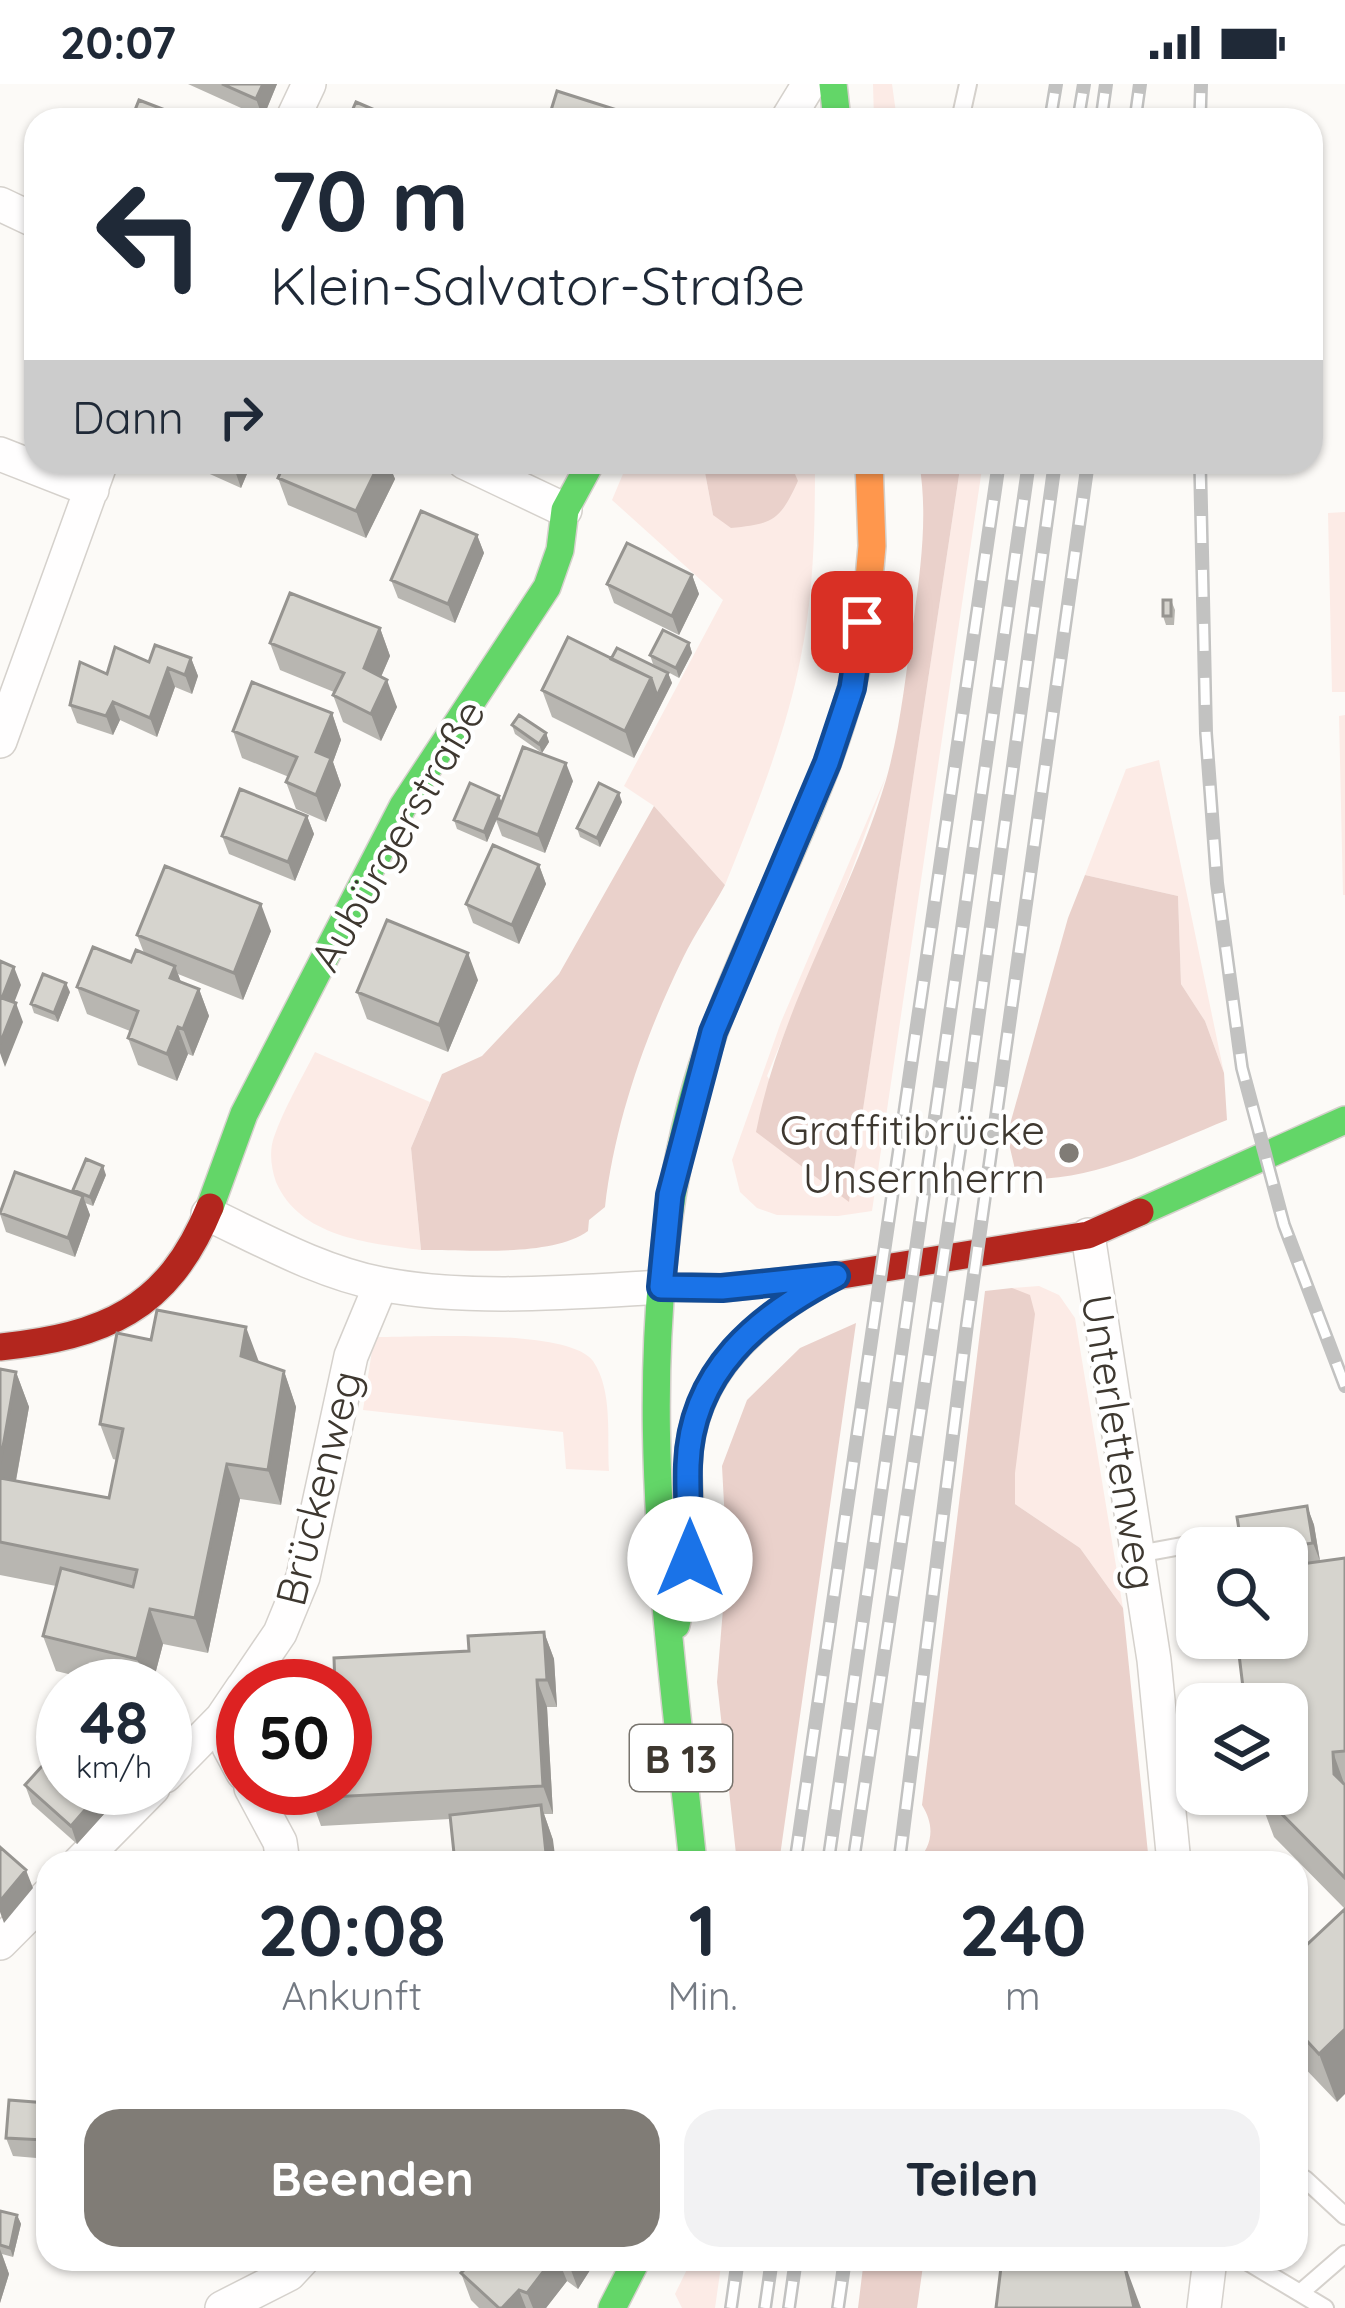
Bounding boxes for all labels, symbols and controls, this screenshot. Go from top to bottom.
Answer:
text: 20:07 [60,14,176,70]
text: 70 m [270,147,469,252]
icon: left [72,156,228,312]
text: Klein-Salvator-Straße [270,251,805,319]
icon: right [208,384,274,450]
text: Dann [72,389,184,445]
pin [811,571,913,673]
icon: arrive [829,589,895,655]
street label: Aubürgerstraße [298,690,496,980]
place label: Graffitibrücke Unsernherrn [780,1103,1045,1204]
marker: Graffitibrücke Unsernherrn [1056,1140,1082,1166]
street label: Unterlettenweg [1070,1290,1170,1594]
street label: Brückenweg [263,1365,373,1611]
position arrow [627,1496,753,1622]
map controls [1176,1527,1308,1815]
button: search [1176,1527,1308,1659]
speed limit sign: 50 [216,1659,372,1815]
button: layers [1176,1683,1308,1815]
text: 48 [80,1684,148,1759]
road number: B 13 [630,1725,732,1791]
text: km/h [76,1748,152,1786]
text: 20:08 [257,1884,446,1974]
text: 1 [688,1884,716,1974]
text: 240 [959,1884,1087,1974]
text: Ankunft [281,1971,422,2020]
text: Min. [667,1971,738,2020]
text: m [1005,1971,1041,2020]
button: Beenden [84,2109,660,2247]
button: Teilen [684,2109,1260,2247]

